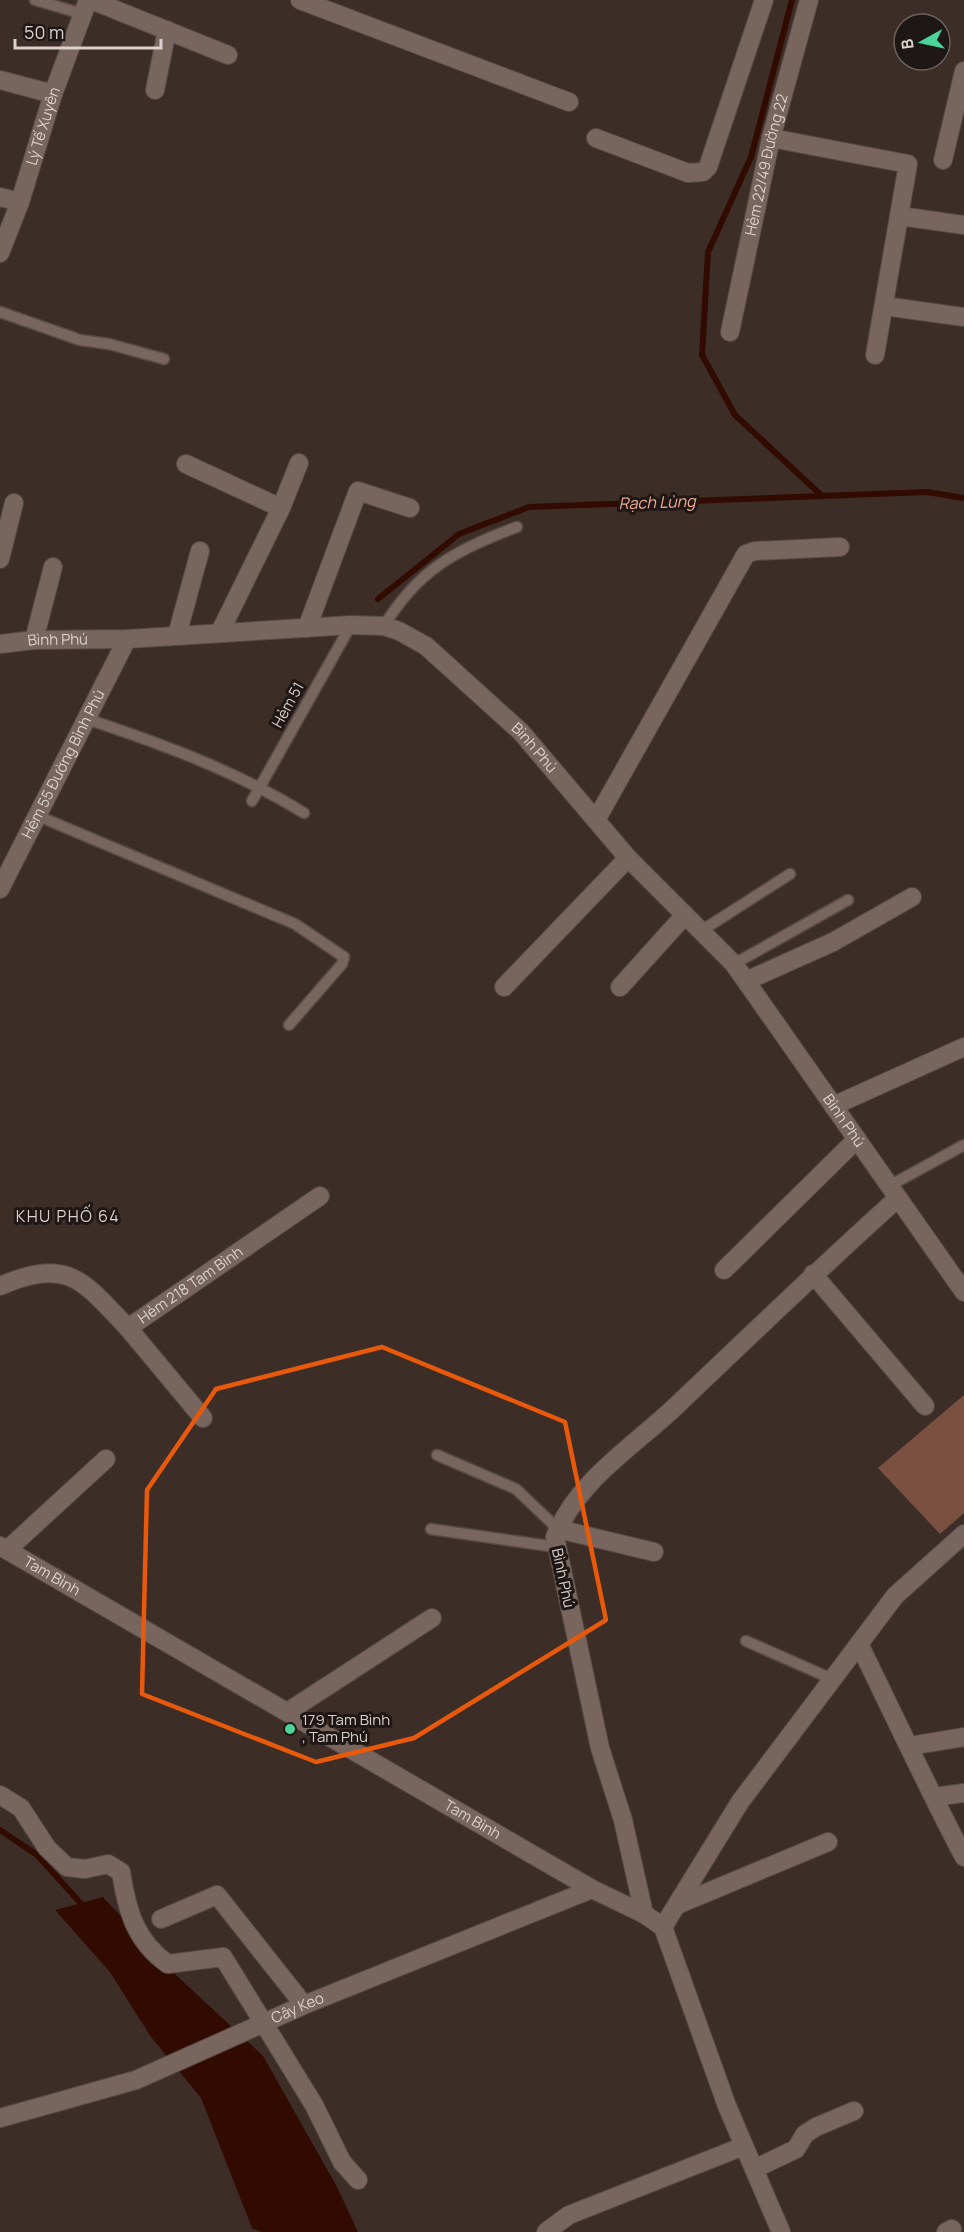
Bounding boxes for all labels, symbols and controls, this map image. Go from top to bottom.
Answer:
scale bar [15,12,160,50]
north arrow [892,12,952,72]
text: 50 m [24,20,64,44]
text: B [896,38,919,51]
street label: Lý Tế Xuyên [21,84,65,168]
street label: Hẻm 22/49 Đường 22 [740,92,793,238]
water label: Rạch Lùng [618,490,697,514]
street label: Bình Phú [26,628,88,651]
street label: Hẻm 51 [266,678,309,731]
street label: Hẻm 55 Đường Bình Phú [16,686,110,842]
street label: Bình Phú [507,717,562,777]
street label: Bình Phú [818,1090,870,1151]
district label: KHU PHỐ 64 [16,1204,120,1227]
street label: Hẻm 218 Tam Bình [133,1241,247,1328]
street label: Bình Phú [547,1546,580,1610]
street label: Tam Bình [20,1551,85,1600]
place label: 179 Tam Bình , Tam Phú [302,1709,390,1747]
marker: 179 Tam Bình , Tam Phú [283,1722,297,1736]
street label: Tam Bình [440,1795,505,1844]
street label: Cây Keo [268,1987,327,2028]

